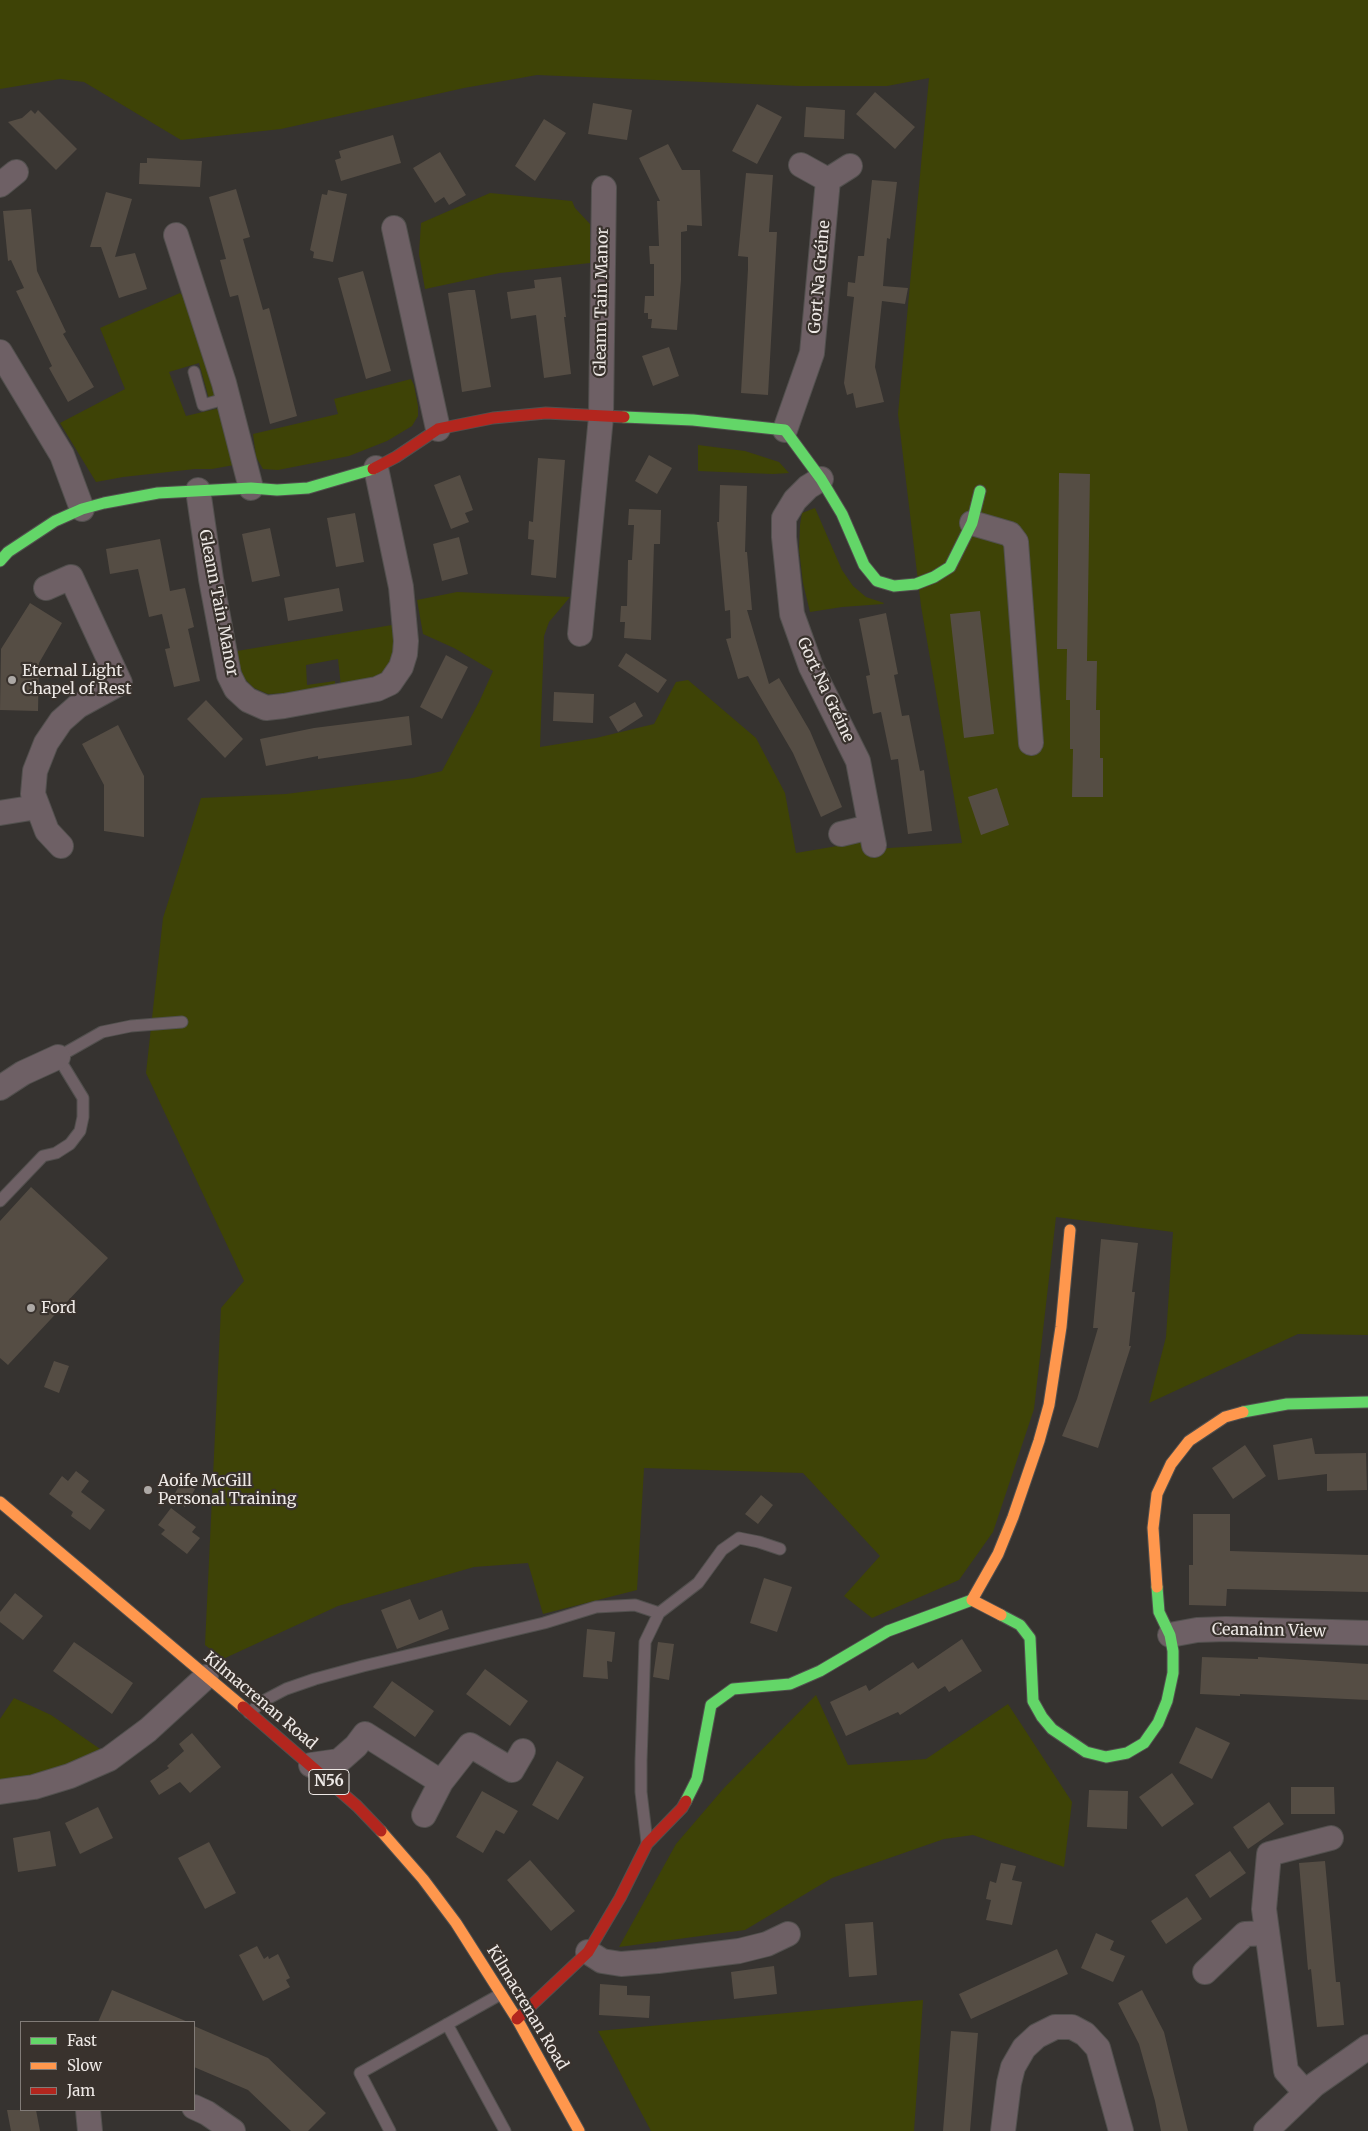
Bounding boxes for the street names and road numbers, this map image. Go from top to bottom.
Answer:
street label: Gort Na Gréine [805,220,835,334]
street label: Gleann Tain Manor [591,227,613,377]
street label: Gleann Tain Manor [194,528,242,678]
street label: Gort Na Gréine [792,634,858,746]
street label: Ceanainn View [1212,1620,1326,1642]
street label: Kilmacrenan Road [200,1648,320,1754]
road number: N56 [309,1770,349,1794]
street label: Kilmacrenan Road [482,1942,572,2074]

